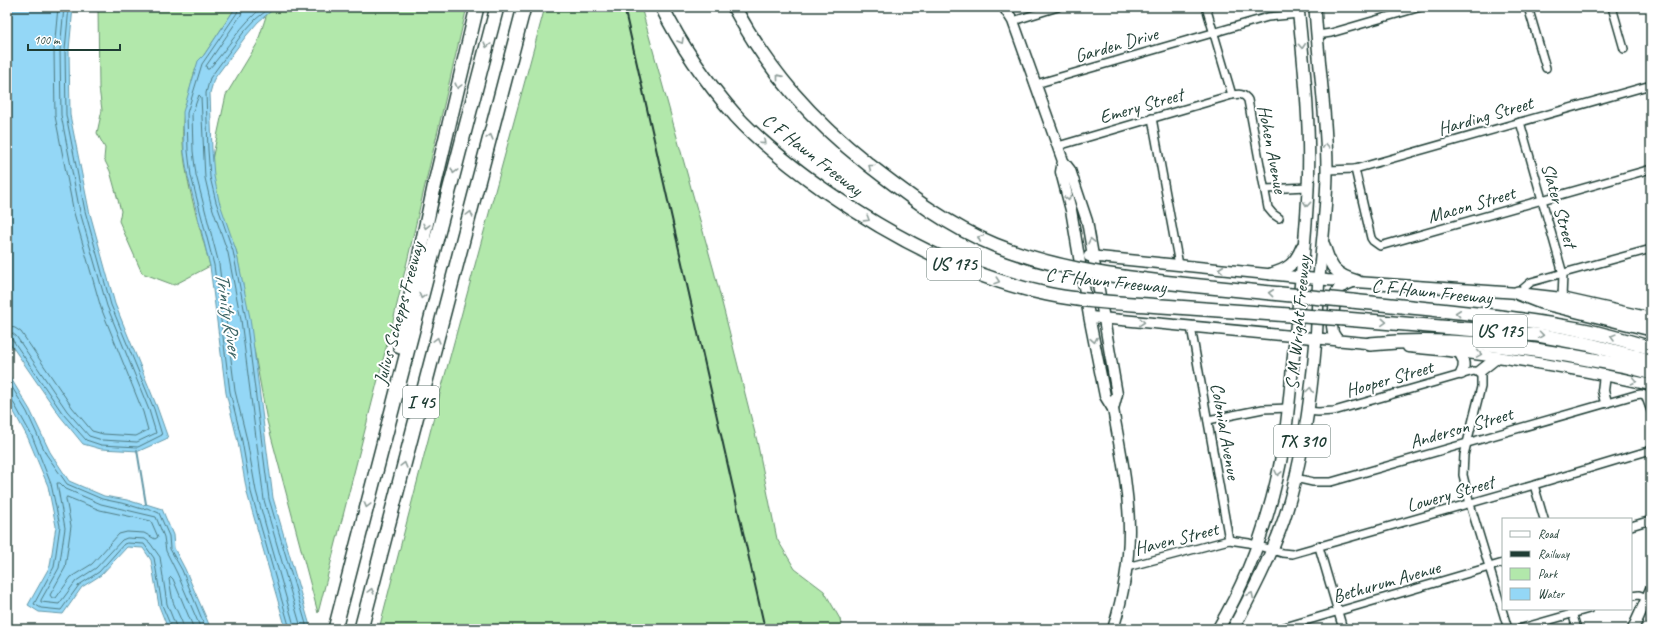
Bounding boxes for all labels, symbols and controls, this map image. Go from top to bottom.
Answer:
street label: Garden Drive [1072,21,1162,68]
scale bar [28,26,120,52]
text: 100 m [34,32,61,48]
one-way arrow [676,37,683,44]
one-way arrow [484,42,492,48]
one-way arrow [1298,43,1307,49]
one-way arrow [776,74,783,81]
one-way arrow [454,82,463,89]
street label: Emery Street [1097,82,1189,129]
street label: Harding Street [1435,90,1537,141]
street label: Hohen Avenue [1252,103,1293,197]
street label: C F Hawn Freeway [757,108,869,202]
one-way arrow [485,134,494,141]
one-way arrow [758,137,765,144]
one-way arrow [1321,143,1330,149]
street label: Slater Street [1536,160,1583,253]
one-way arrow [869,165,876,172]
one-way arrow [451,167,459,174]
street label: Macon Street [1425,181,1519,229]
one-way arrow [1063,195,1072,202]
one-way arrow [1303,201,1312,207]
one-way arrow [465,211,474,218]
one-way arrow [863,214,870,221]
one-way arrow [422,223,430,229]
one-way arrow [976,235,984,243]
street label: Julius Schepps Freeway [368,238,430,388]
one-way arrow [1088,238,1096,244]
road number: US 175 [927,248,981,280]
street label: S M Wright Freeway [1280,254,1316,391]
street label: C F Hawn Freeway [1044,263,1169,299]
one-way arrow [1218,265,1224,274]
water label: Trinity River [210,270,248,361]
street label: C F Hawn Freeway [1370,274,1495,310]
one-way arrow [993,276,1000,285]
one-way arrow [1268,289,1274,298]
one-way arrow [418,293,426,300]
one-way arrow [1454,308,1461,317]
road number: US 175 [1473,315,1527,347]
one-way arrow [1139,318,1145,327]
one-way arrow [1381,318,1387,327]
one-way arrow [1538,330,1545,339]
one-way arrow [1610,333,1617,342]
one-way arrow [432,336,441,343]
one-way arrow [1089,337,1098,343]
one-way arrow [1476,349,1482,358]
street label: Hooper Street [1343,355,1437,403]
one-way arrow [1631,377,1637,385]
street label: Colonial Avenue [1205,381,1246,483]
road number: I 45 [403,386,439,418]
one-way arrow [1305,387,1314,393]
street label: Anderson Street [1407,401,1517,454]
road number: TX 310 [1274,425,1330,457]
one-way arrow [399,462,408,469]
one-way arrow [1275,469,1283,476]
street label: Lowery Street [1404,469,1499,518]
one-way arrow [363,501,372,508]
street label: Haven Street [1132,517,1222,561]
legend [1502,518,1632,610]
text: Road [1538,526,1560,542]
text: Railway [1538,546,1570,562]
street label: Bethurum Avenue [1330,555,1445,609]
text: Park [1538,566,1559,582]
text: Water [1538,586,1566,602]
one-way arrow [367,588,375,594]
one-way arrow [1247,591,1254,599]

